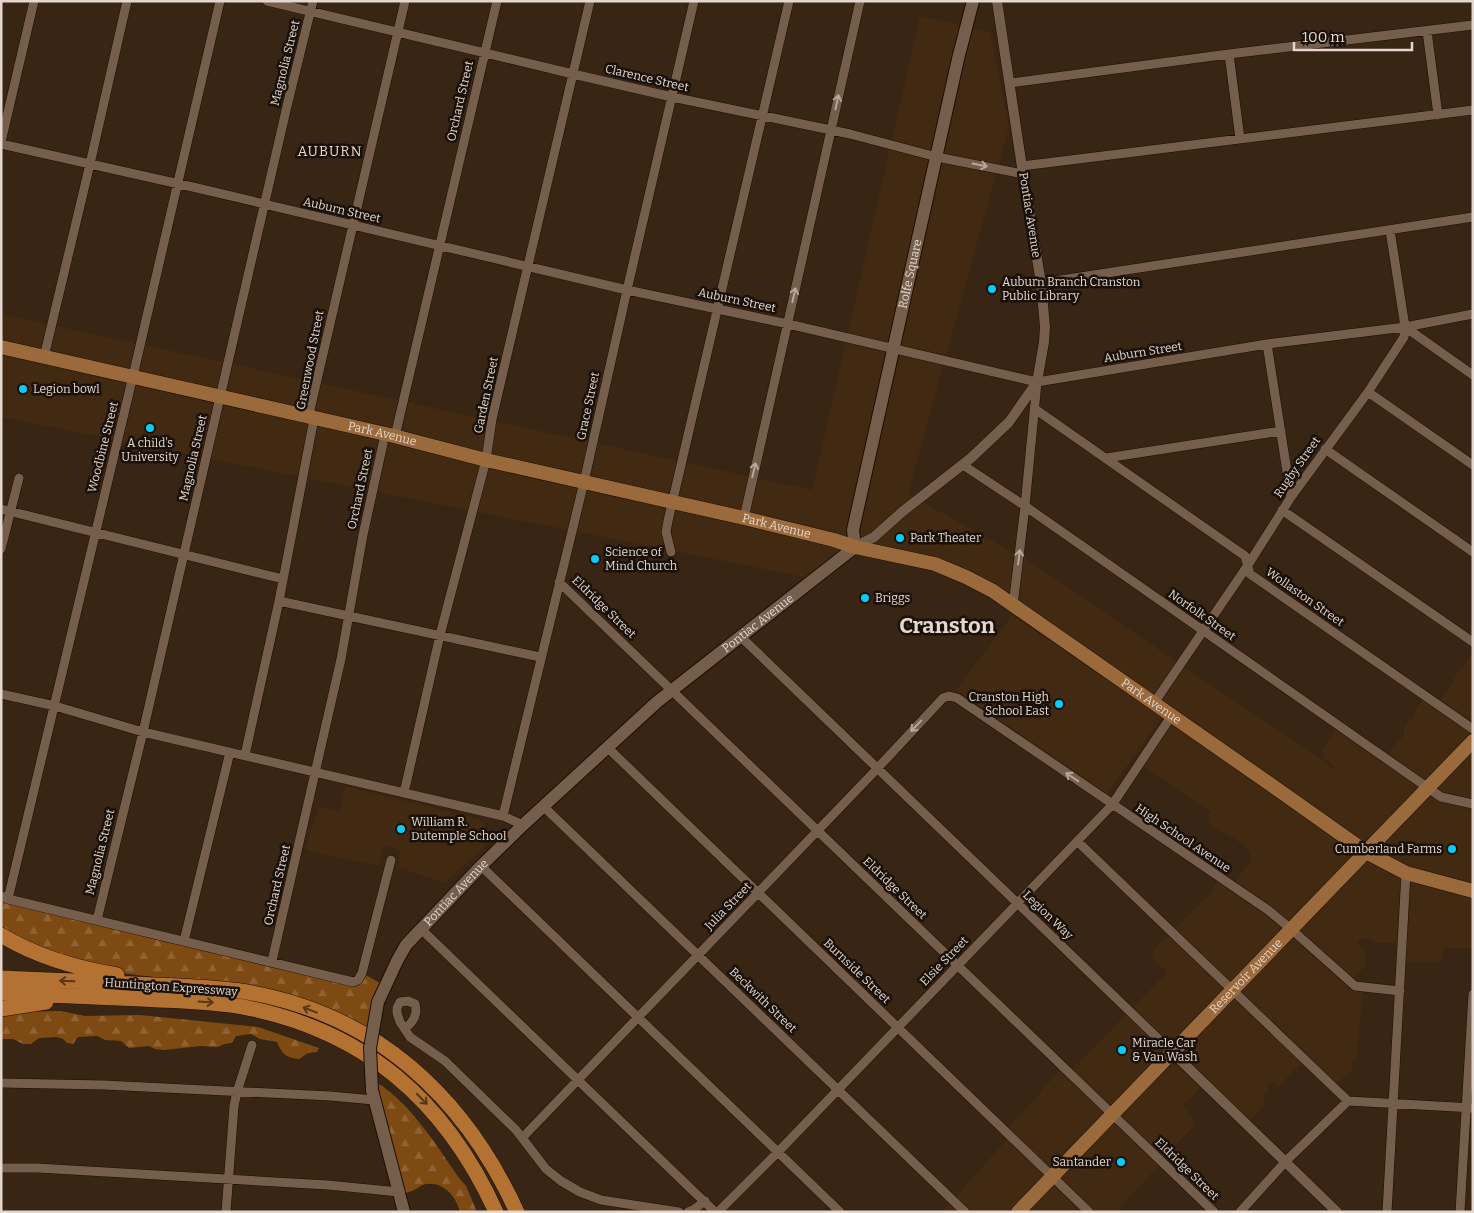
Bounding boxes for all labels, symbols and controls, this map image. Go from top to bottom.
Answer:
street label: Magnolia Street [268,18,303,107]
scale bar [1294,20,1412,52]
text: 100 m [1302,28,1345,46]
street label: Orchard Street [444,59,476,143]
street label: Clarence Street [604,62,691,95]
one-way arrow [833,95,843,111]
district label: AUBURN [297,143,363,160]
one-way arrow [972,161,988,170]
street label: Pontiac Avenue [1016,171,1044,259]
street label: Auburn Street [302,194,383,226]
street label: Rolfe Square [896,238,925,310]
place label: Auburn Branch Cranston Public Library [1002,275,1141,303]
marker: Auburn Branch Cranston Public Library [986,283,998,295]
street label: Auburn Street [697,285,778,315]
one-way arrow [790,288,800,304]
street label: Greenwood Street [294,309,327,411]
street label: Auburn Street [1103,339,1184,365]
street label: Garden Street [471,355,501,435]
street label: Grace Street [574,370,602,441]
place label: Legion bowl [33,382,100,396]
marker: Legion bowl [17,383,29,395]
street label: Woodbine Street [85,399,121,494]
street label: Magnolia Street [176,413,210,502]
street label: Park Avenue [347,419,418,449]
marker: A child's University [144,422,156,434]
street label: Rugby Street [1271,433,1323,500]
place label: A child's University [121,436,179,464]
street label: Orchard Street [345,447,376,531]
one-way arrow [750,463,759,479]
street label: Park Avenue [741,511,812,541]
place label: Park Theater [910,531,982,545]
marker: Park Theater [894,532,906,544]
place label: Science of Mind Church [605,545,678,573]
one-way arrow [1014,550,1024,566]
marker: Science of Mind Church [589,553,601,565]
street label: Wollaston Street [1263,565,1347,630]
street label: Eldridge Street [569,573,639,641]
street label: Norfolk Street [1166,587,1239,644]
street label: Pontiac Avenue [719,591,796,655]
place label: Briggs [875,591,911,605]
marker: Briggs [859,592,871,604]
district label: Cranston [899,612,995,639]
street label: Park Avenue [1119,676,1184,727]
place label: Cranston High School East [969,690,1050,718]
marker: Cranston High School East [1053,698,1065,710]
one-way arrow [910,720,922,733]
one-way arrow [1065,772,1079,782]
street label: High School Avenue [1133,801,1233,875]
street label: Magnolia Street [83,807,118,896]
place label: William R. Dutemple School [411,815,507,843]
marker: William R. Dutemple School [395,823,407,835]
place label: Cumberland Farms [1335,842,1442,856]
street label: Orchard Street [261,843,293,927]
marker: Cumberland Farms [1446,843,1458,855]
street label: Eldridge Street [860,854,930,922]
street label: Pontiac Avenue [421,856,491,929]
street label: Julia Street [701,879,755,934]
street label: Legion Way [1020,888,1076,943]
street label: Elsie Street [917,933,971,989]
street label: Burnside Street [821,936,894,1007]
street label: Reservoir Avenue [1207,936,1285,1016]
street label: Beckwith Street [727,964,800,1036]
street label: Huntington Expressway [104,975,239,999]
one-way arrow [59,976,76,986]
one-way arrow [197,998,213,1007]
one-way arrow [303,1004,318,1014]
place label: Miracle Car & Van Wash [1132,1036,1198,1064]
marker: Miracle Car & Van Wash [1116,1044,1128,1056]
one-way arrow [415,1093,427,1105]
street label: Eldridge Street [1152,1135,1222,1203]
place label: Santander [1053,1155,1112,1169]
marker: Santander [1115,1156,1127,1168]

